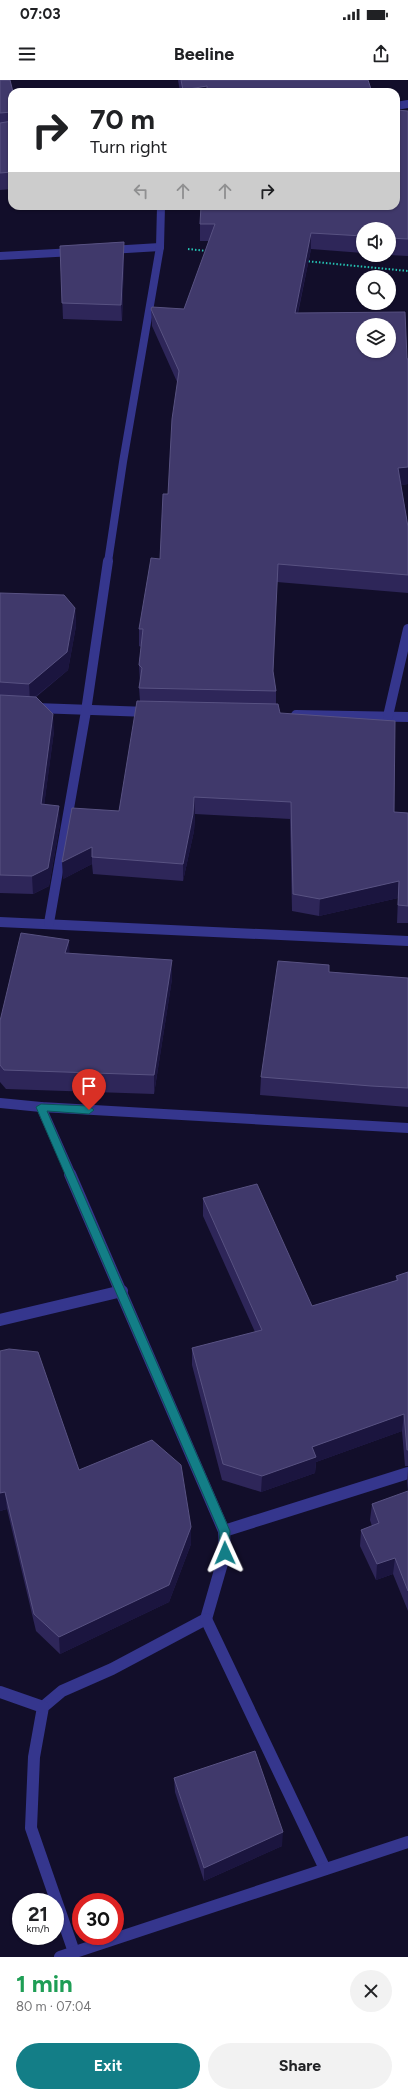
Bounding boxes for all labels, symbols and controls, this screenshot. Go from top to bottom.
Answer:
text: 07:03 [20,5,61,23]
icon: menu [16,43,38,65]
text: Beeline [174,43,234,65]
icon: share [370,43,392,65]
text: 70 m [90,102,155,136]
icon: right [24,104,76,156]
text: Turn right [90,136,167,158]
icon: left [130,180,152,202]
icon: ahead [172,180,194,202]
icon: ahead [214,180,236,202]
icon: right [256,180,278,202]
map controls [356,222,396,358]
button: sound [356,222,396,262]
button: search [356,270,396,310]
button: layers [356,318,396,358]
pin [72,1069,106,1110]
icon: arrive [78,1075,100,1097]
position arrow [204,1532,246,1574]
speed limit sign: 30 [72,1893,124,1945]
text: 21 [28,1902,48,1926]
text: km/h [27,1922,49,1935]
text: 1 min [16,1969,73,1998]
button: close [350,1970,392,2012]
text: 80 m · 07:04 [16,1999,91,2014]
button: Exit [16,2043,200,2089]
button: Share [208,2043,392,2089]

